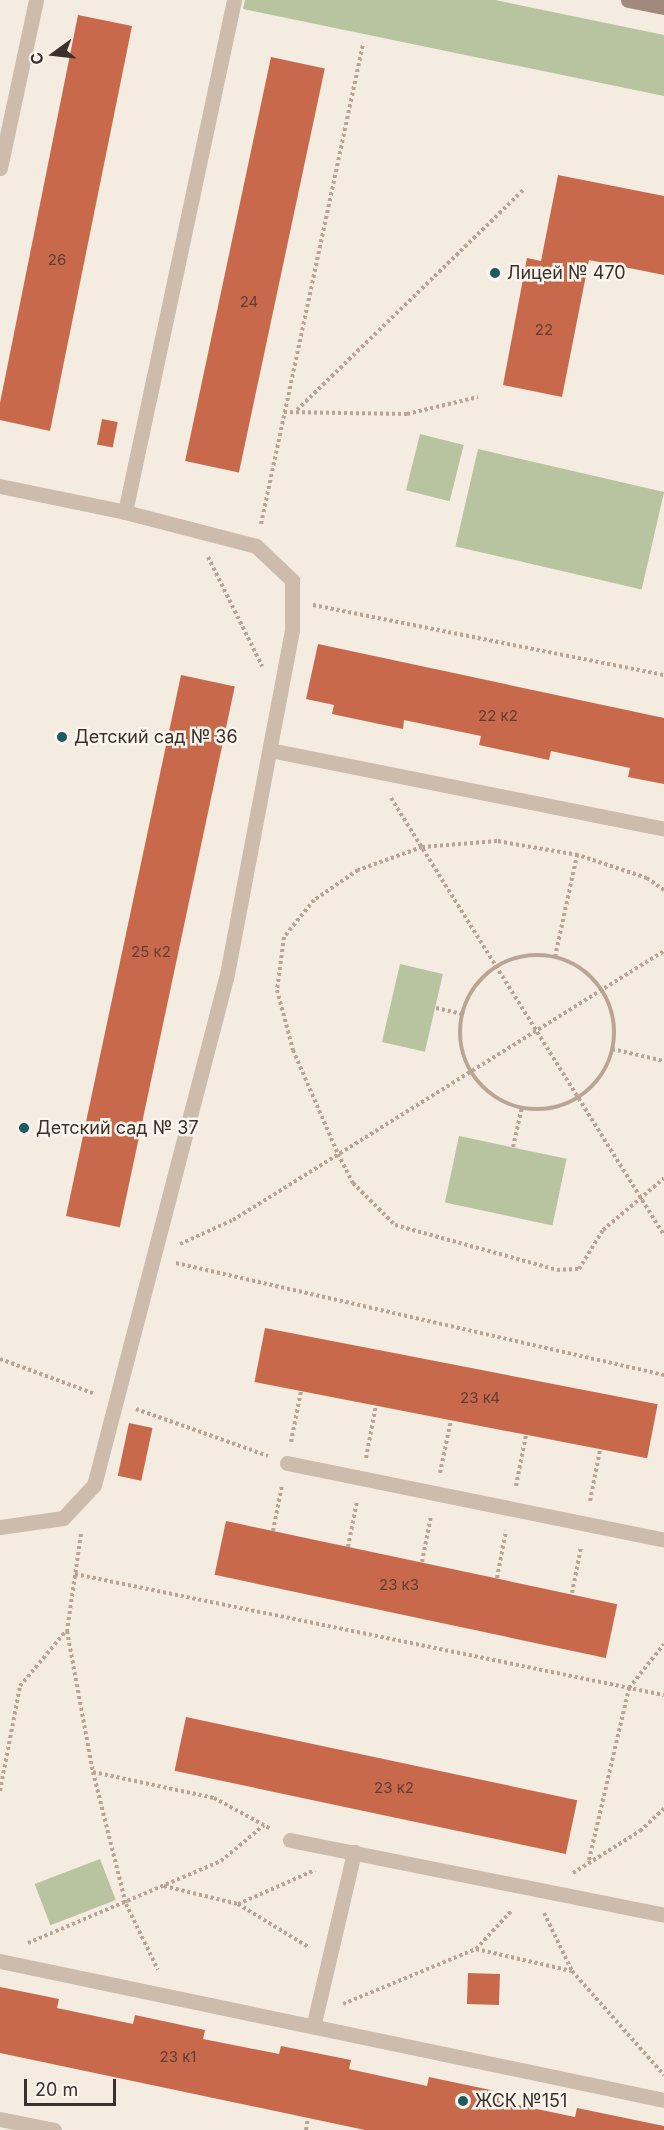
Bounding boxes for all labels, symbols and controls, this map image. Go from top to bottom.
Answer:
north arrow [24,24,84,84]
text: С [25,50,48,67]
house number: 26 [48,251,66,269]
place label: Лицей № 470 [507,262,626,284]
marker: Лицей № 470 [488,266,502,280]
house number: 24 [240,293,258,311]
house number: 22 [535,321,553,339]
house number: 22 к2 [478,707,518,725]
place label: Детский сад № 36 [74,726,238,748]
marker: Детский сад № 36 [55,730,69,744]
house number: 25 к2 [131,943,171,961]
place label: Детский сад № 37 [36,1117,199,1139]
marker: Детский сад № 37 [17,1121,31,1135]
house number: 23 к4 [460,1389,500,1407]
house number: 23 к3 [379,1576,419,1594]
house number: 23 к2 [374,1779,414,1797]
house number: 23 к1 [160,2048,196,2066]
scale bar [27,2067,118,2105]
text: 20 m [35,2079,78,2100]
place label: ЖСК №151 [475,2090,567,2112]
marker: ЖСК №151 [456,2094,470,2108]

